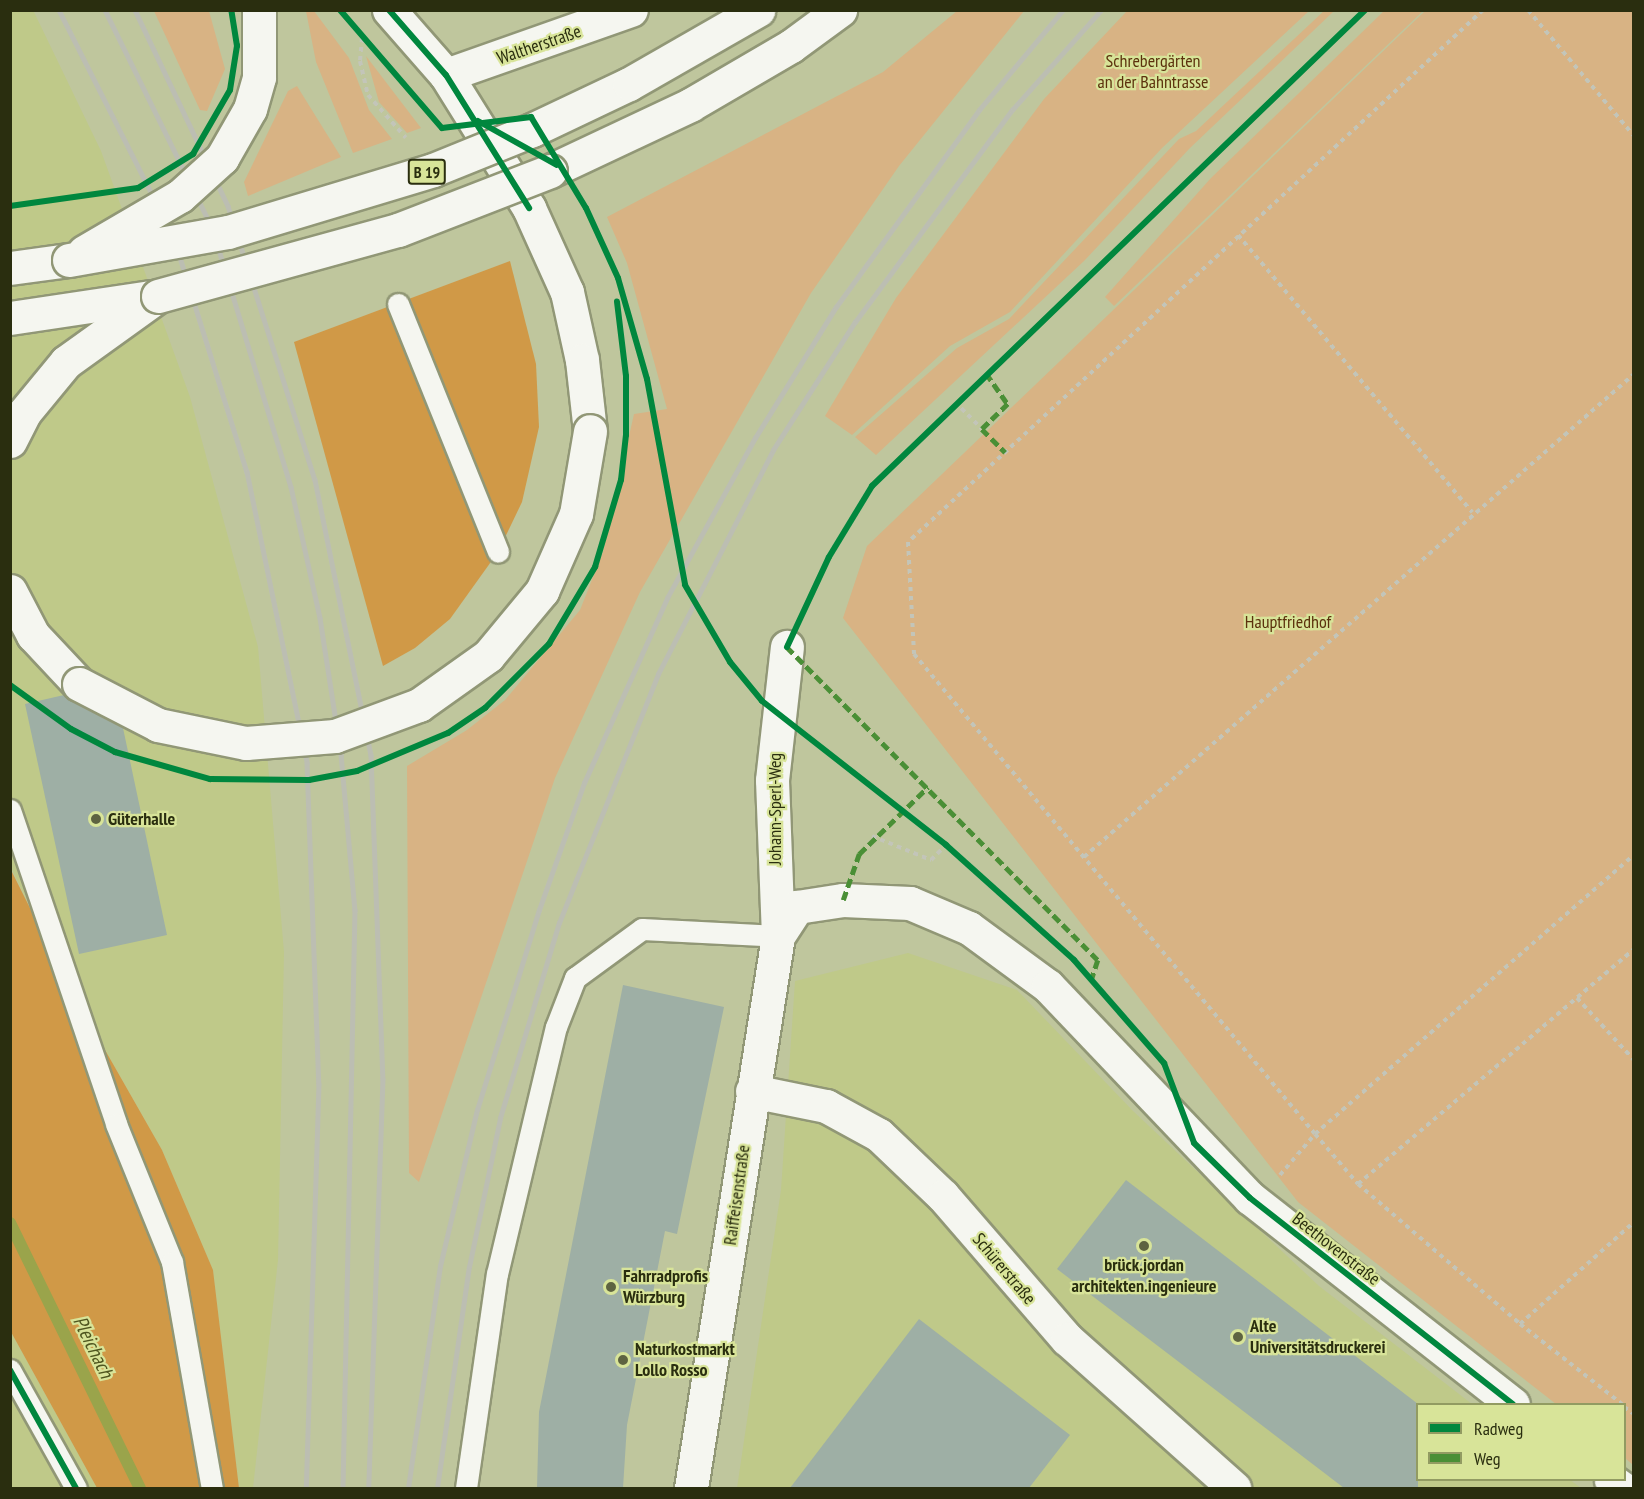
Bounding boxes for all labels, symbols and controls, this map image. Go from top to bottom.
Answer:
street label: Waltherstraße [494,21,584,69]
park label: Schrebergärten an der Bahntrasse [1097,51,1209,94]
road number: B 19 [408,159,446,185]
park label: Hauptfriedhof [1245,611,1331,633]
street label: Johann-Sperl-Weg [764,753,786,865]
place label: Güterhalle [108,808,175,830]
marker: Güterhalle [89,812,103,826]
street label: Raiffeisenstraße [719,1143,755,1247]
street label: Beethovenstraße [1288,1208,1384,1290]
street label: Schürerstraße [968,1229,1040,1309]
marker: brück.jordan architekten.ingenieure [1137,1239,1151,1253]
place label: brück.jordan architekten.ingenieure [1072,1255,1216,1298]
place label: Fahrradprofis Würzburg [623,1266,708,1308]
marker: Fahrradprofis Würzburg [604,1280,618,1294]
water label: Pleichach [68,1312,118,1382]
place label: Alte Universitätsdruckerei [1250,1316,1386,1358]
marker: Alte Universitätsdruckerei [1231,1330,1245,1344]
place label: Naturkostmarkt Lollo Rosso [635,1339,735,1382]
marker: Naturkostmarkt Lollo Rosso [616,1353,630,1367]
legend [1416,1403,1626,1481]
text: Radweg [1474,1417,1523,1440]
text: Weg [1474,1447,1501,1470]

